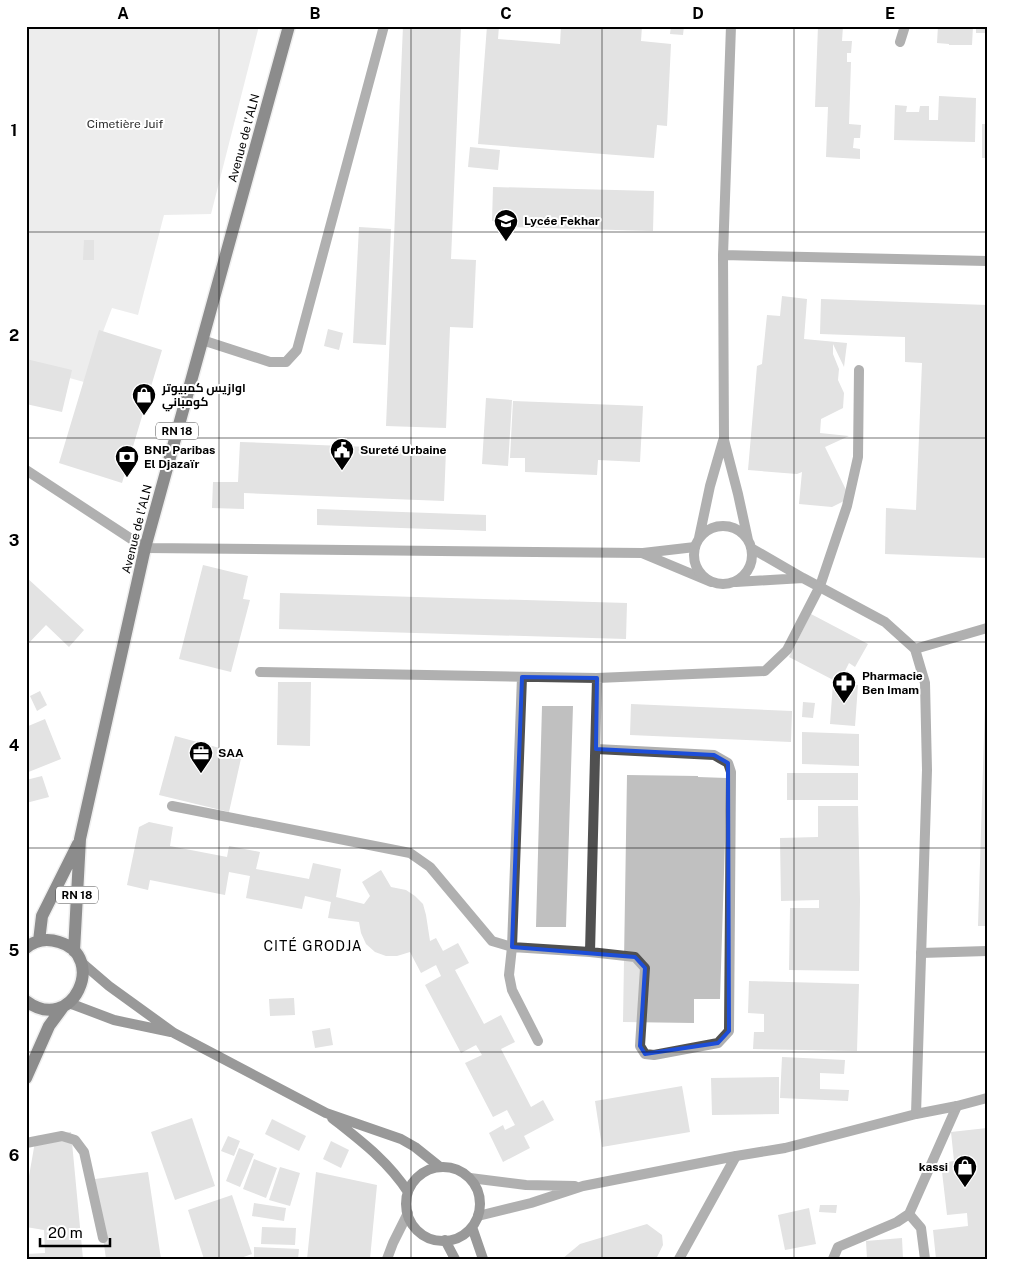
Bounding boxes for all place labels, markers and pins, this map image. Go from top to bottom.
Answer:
school or university icon: Lycée Fekhar [493,208,519,242]
place label: Lycée Fekhar [524,214,600,228]
place label: اوازيس كمبيوتر كومباني [161,381,246,412]
shop icon: اوازيس كمبيوتر كومباني [131,382,157,416]
public building icon: Sureté Urbaine [329,437,355,471]
place label: BNP Paribas El Djazaïr [144,443,215,471]
place label: Sureté Urbaine [360,443,447,457]
bank icon: BNP Paribas El Djazaïr [114,444,140,478]
place label: Pharmacie Ben Imam [862,669,923,697]
pharmacy icon: Pharmacie Ben Imam [831,670,857,704]
office icon: SAA [188,740,214,774]
place label: SAA [218,746,244,760]
shop icon: kassi [952,1154,978,1188]
place label: kassi [919,1160,948,1174]

